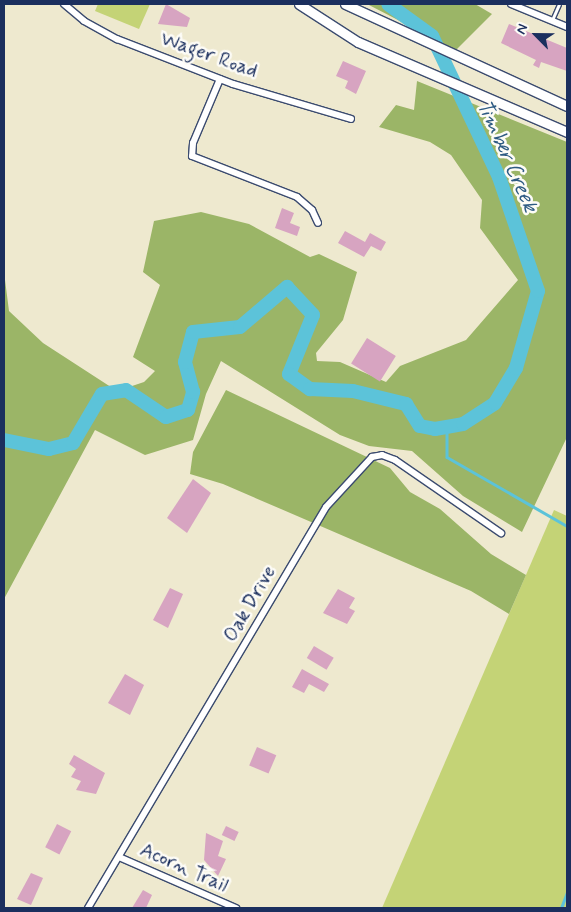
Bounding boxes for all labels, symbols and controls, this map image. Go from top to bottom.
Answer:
north arrow [511,10,561,60]
text: N [512,21,532,37]
street label: Wager Road [157,26,261,84]
water label: Timber Creek [471,95,543,217]
street label: Oak Drive [219,562,281,646]
street label: Acorn Trail [136,838,232,898]

